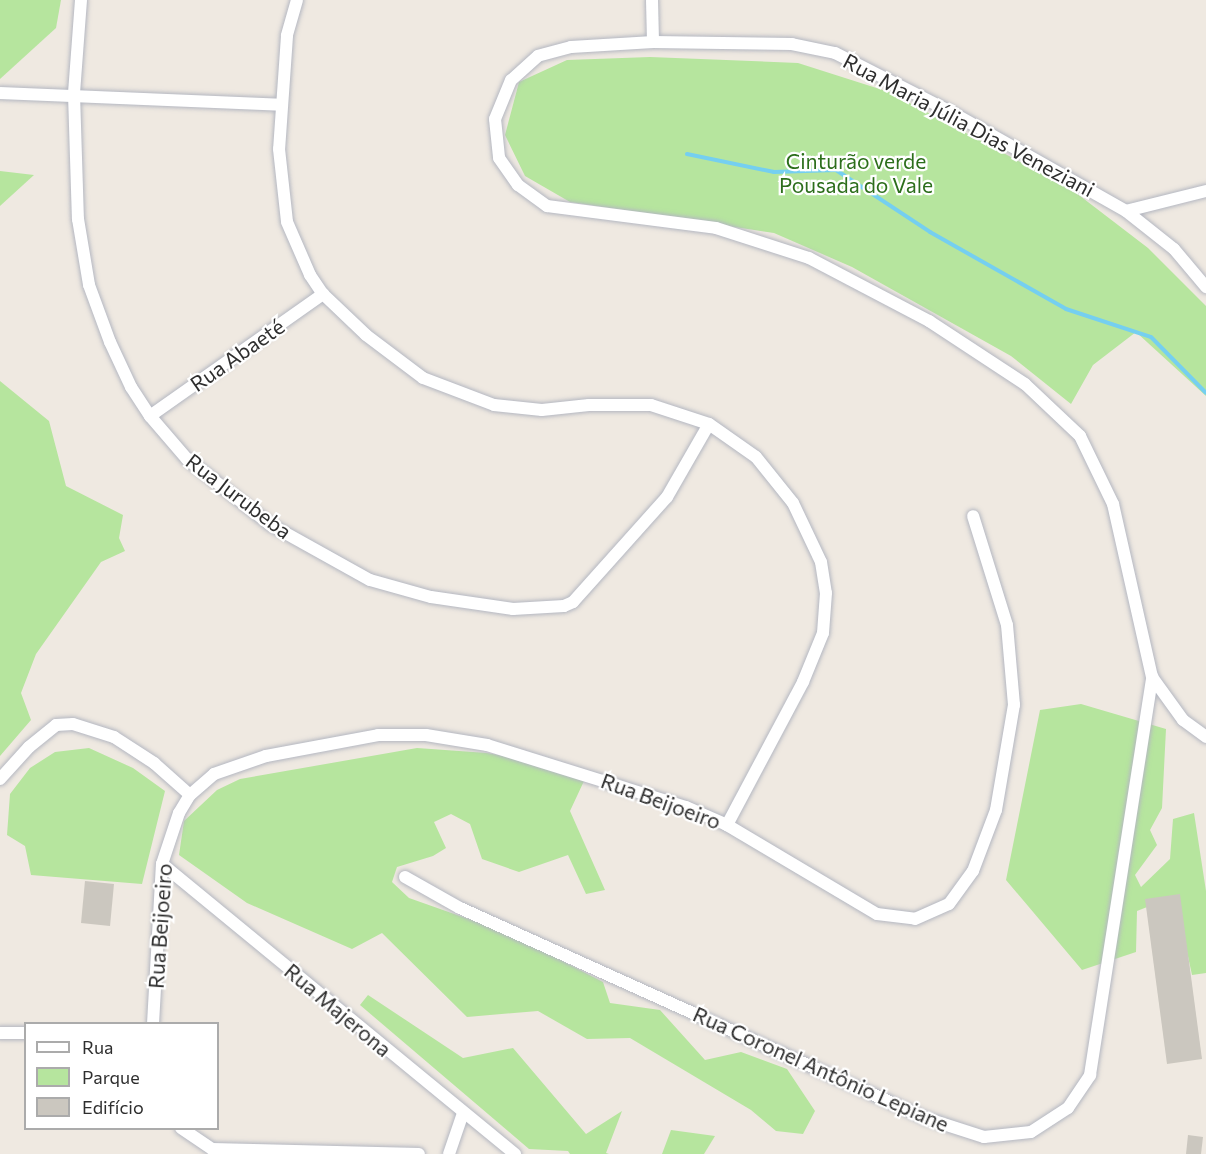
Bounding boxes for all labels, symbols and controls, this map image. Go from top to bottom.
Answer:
street label: Rua Maria Júlia Dias Veneziani [839,48,1099,202]
park label: Cinturão verde Pousada do Vale [779,148,933,198]
street label: Rua Abaeté [185,313,289,397]
street label: Rua Jurubeba [181,448,297,544]
street label: Rua Beijoeiro [598,768,724,834]
street label: Rua Beijoeiro [143,862,177,990]
street label: Rua Majerona [279,958,397,1062]
street label: Rua Coronel Antônio Lepiane [689,1001,953,1137]
legend [24,1022,219,1130]
text: Rua [82,1036,113,1058]
text: Parque [82,1066,140,1088]
text: Edifício [82,1096,144,1118]

